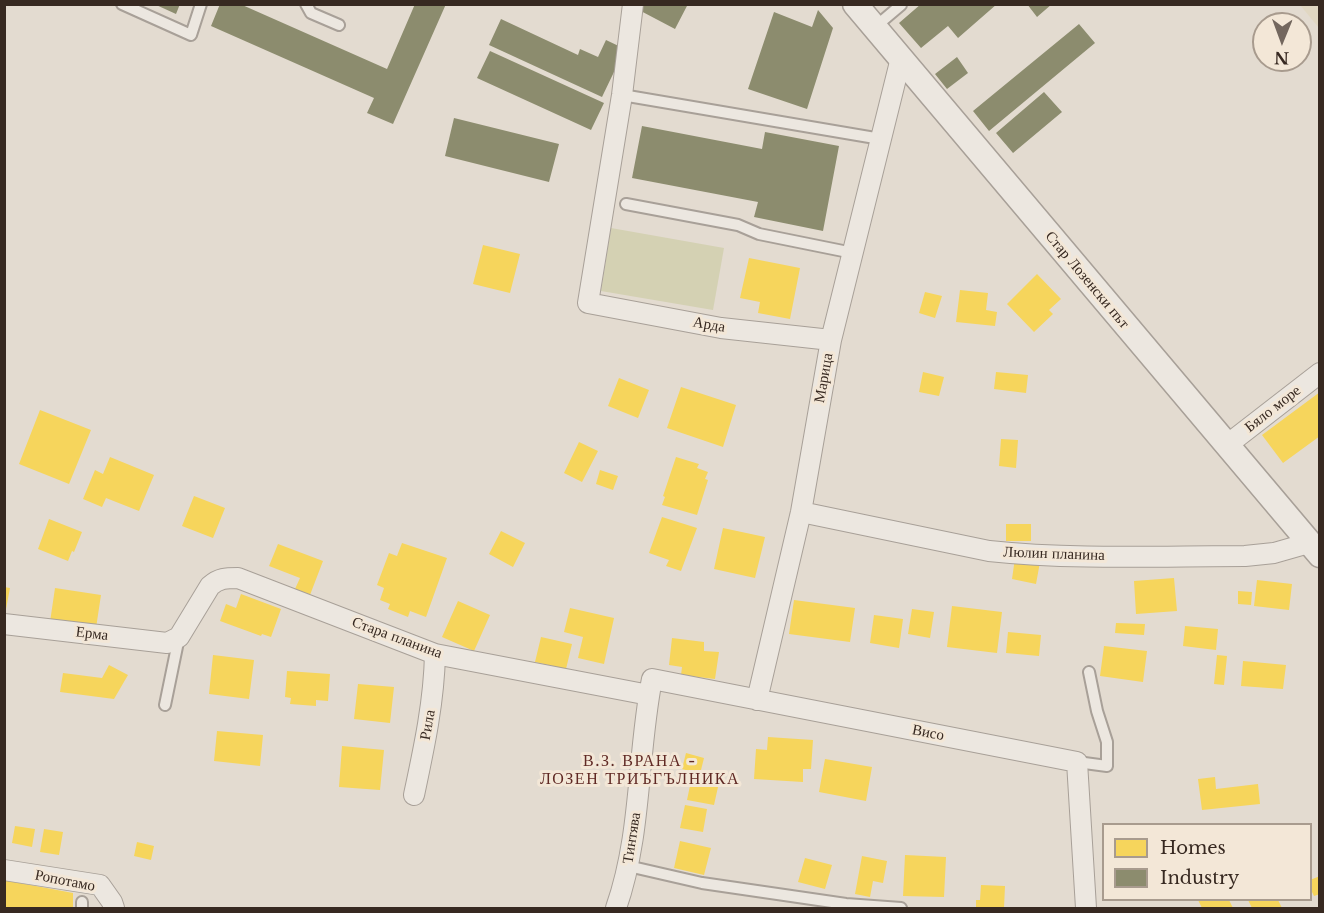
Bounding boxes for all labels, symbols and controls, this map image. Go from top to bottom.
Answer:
north arrow [1252,12,1312,72]
text: N [1274,48,1289,68]
street label: Стар Лозенски път [1041,228,1133,332]
street label: Арда [691,313,727,337]
street label: Марица [811,352,837,404]
street label: Бяло море [1241,382,1305,436]
street label: Люлин планина [1003,543,1105,565]
street label: Стара планина [349,613,445,663]
street label: Ерма [75,623,109,645]
street label: Рила [416,708,440,742]
street label: Висо [910,721,946,745]
district label: В.З. ВРАНА - ЛОЗЕН ТРИЪГЪЛНИКА [540,751,740,789]
street label: Тинтява [619,811,645,865]
legend [1102,823,1312,901]
text: Homes [1160,837,1226,859]
street label: Ропотамо [33,866,97,896]
text: Industry [1160,867,1239,889]

